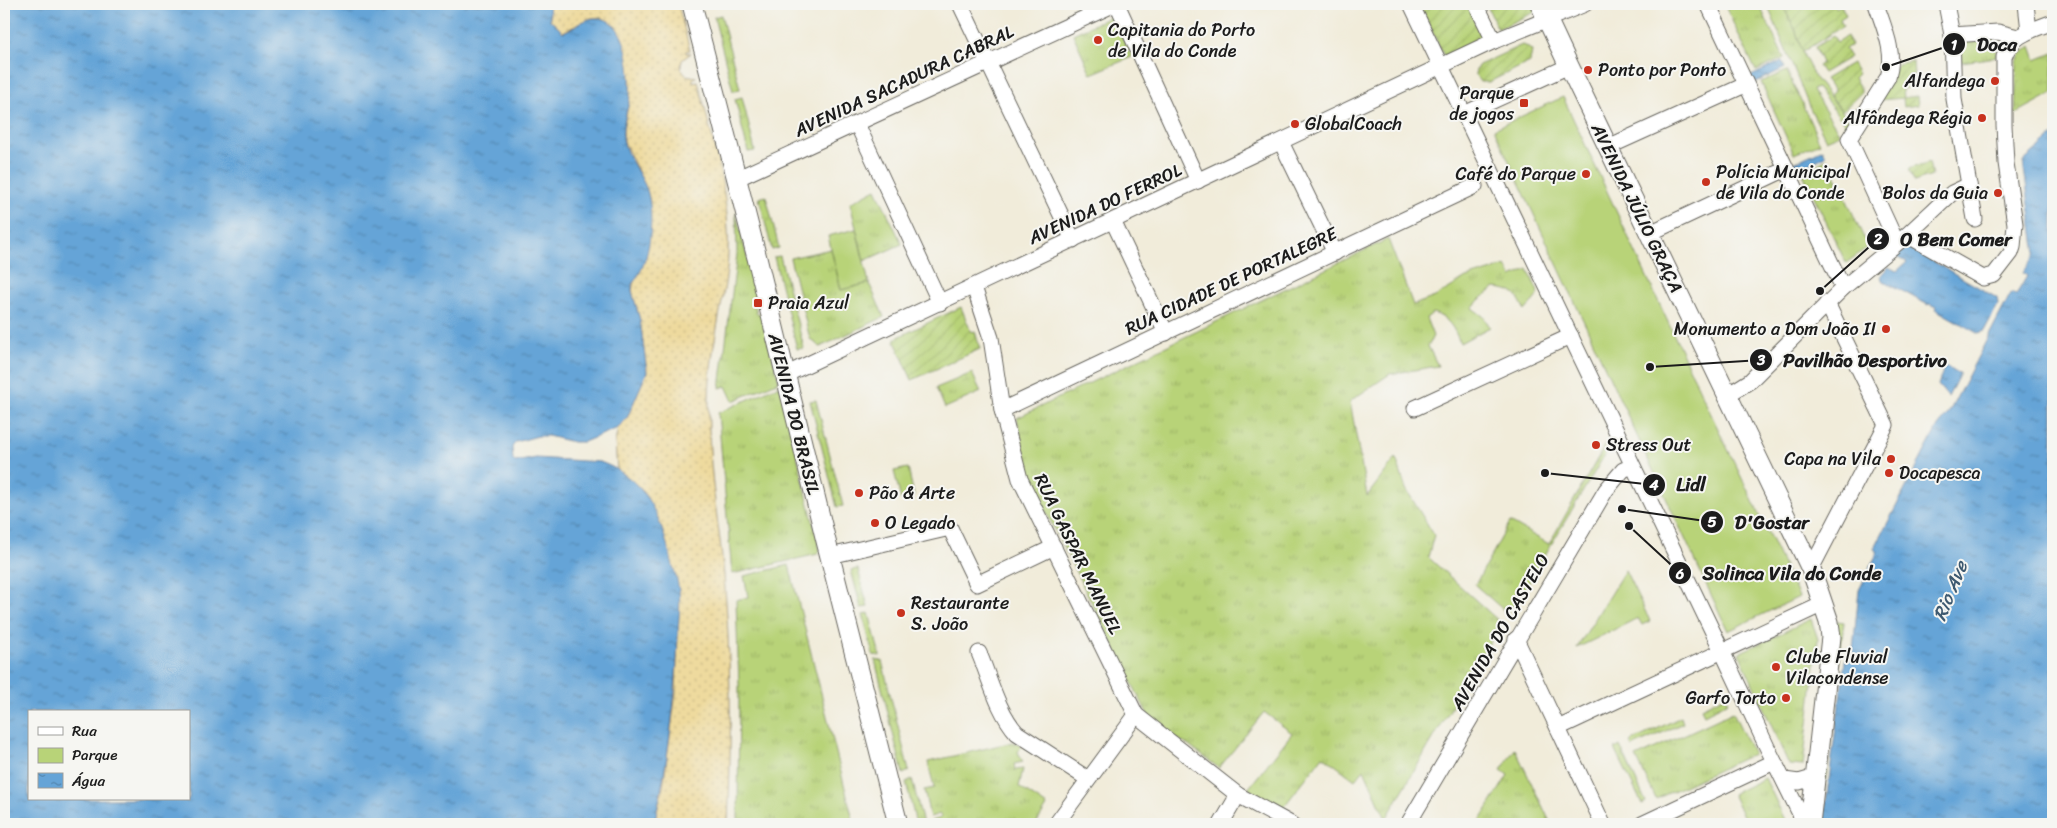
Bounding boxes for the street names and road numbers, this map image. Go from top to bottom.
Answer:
street label: AVENIDA SACADURA CABRAL [788,16,1020,147]
street label: AVENIDA JÚLIO GRAÇA [1582,117,1692,298]
street label: AVENIDA DO FERROL [1022,154,1188,254]
street label: RUA CIDADE DE PORTALEGRE [1120,217,1343,344]
street label: AVENIDA DO BRASIL [758,329,830,499]
street label: RUA GASPAR MANUEL [1025,468,1131,641]
street label: AVENIDA DO CASTELO [1441,547,1558,718]

